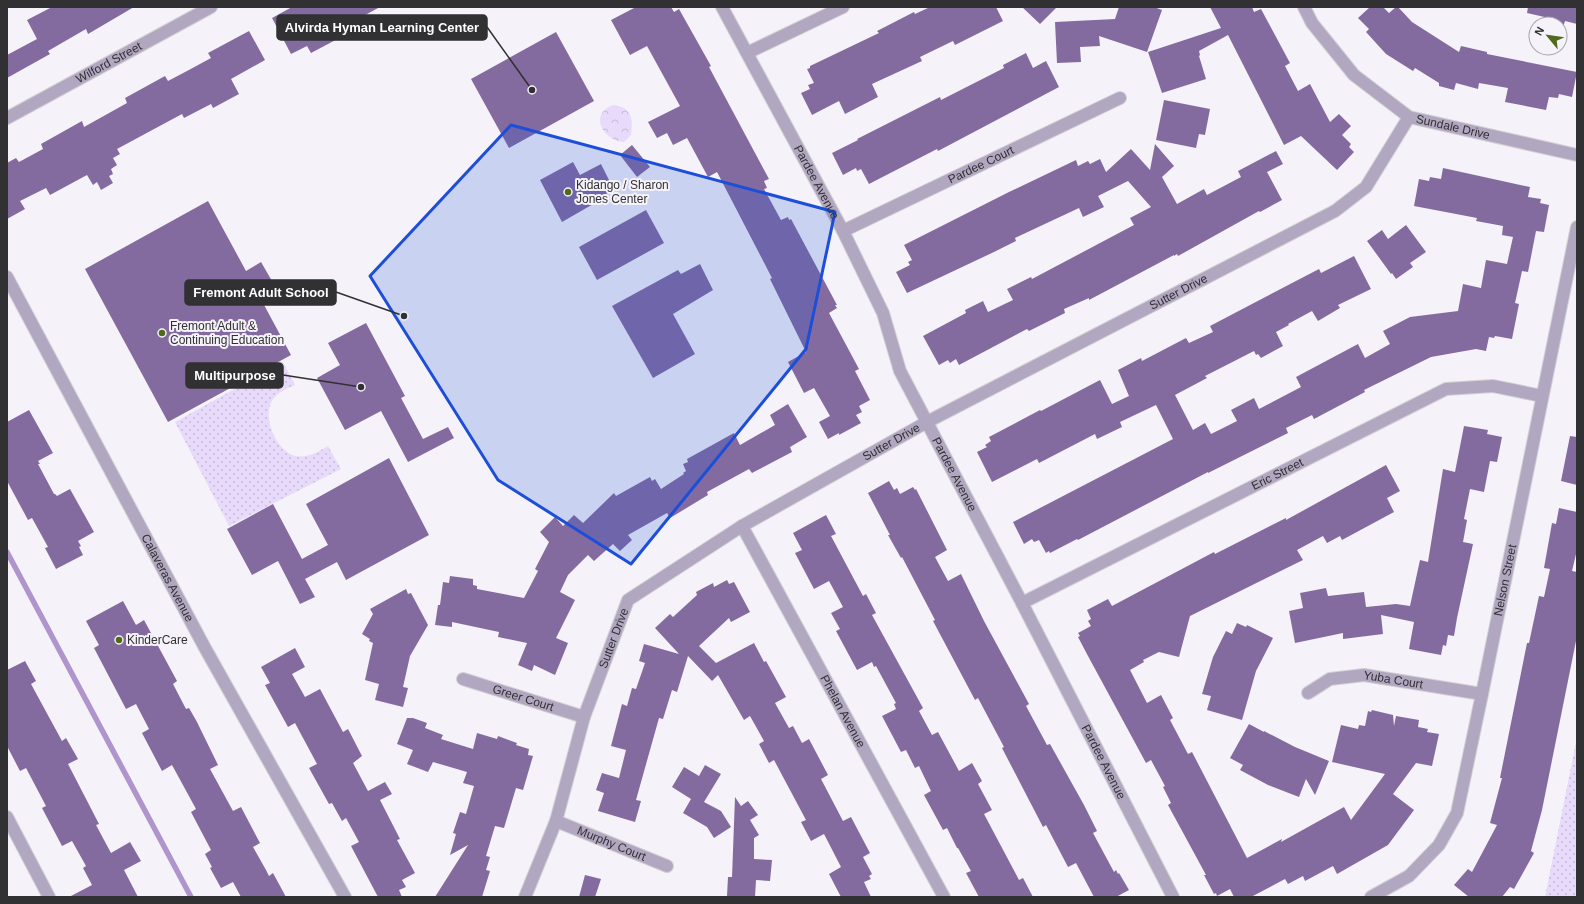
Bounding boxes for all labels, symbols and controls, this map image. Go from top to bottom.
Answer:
callout: Alvirda Hyman Learning Center [277,15,487,40]
north arrow [1528,16,1568,56]
text: Alvirda Hyman Learning Center [285,20,479,35]
text: N [1532,25,1546,38]
street label: Wilford Street [74,39,145,86]
street label: Sundale Drive [1415,112,1492,142]
street label: Pardee Avenue [791,143,842,222]
street label: Pardee Court [946,143,1017,187]
place label: Kidango / Sharon Jones Center [576,178,669,206]
marker: Kidango / Sharon Jones Center [563,187,573,197]
street label: Sutter Drive [1147,271,1210,313]
callout: Fremont Adult School [185,280,336,305]
text: Fremont Adult School [193,285,329,300]
place label: Fremont Adult & Continuing Education [170,319,284,347]
marker: Fremont Adult & Continuing Education [157,328,167,338]
callout: Multipurpose [186,363,283,388]
text: Multipurpose [194,368,276,383]
street label: Sutter Drive [860,420,923,464]
street label: Pardee Avenue [929,435,980,514]
street label: Eric Street [1249,455,1306,493]
street label: Calaveras Avenue [138,532,197,624]
street label: Nelson Street [1491,542,1519,617]
street label: Sutter Drive [596,606,631,670]
place label: KinderCare [127,633,188,647]
marker: KinderCare [114,635,124,645]
street label: Yuba Court [1363,668,1425,692]
street label: Phelan Avenue [817,673,868,750]
street label: Greer Court [491,682,556,714]
street label: Pardee Avenue [1079,722,1129,802]
street label: Murphy Court [575,823,649,864]

